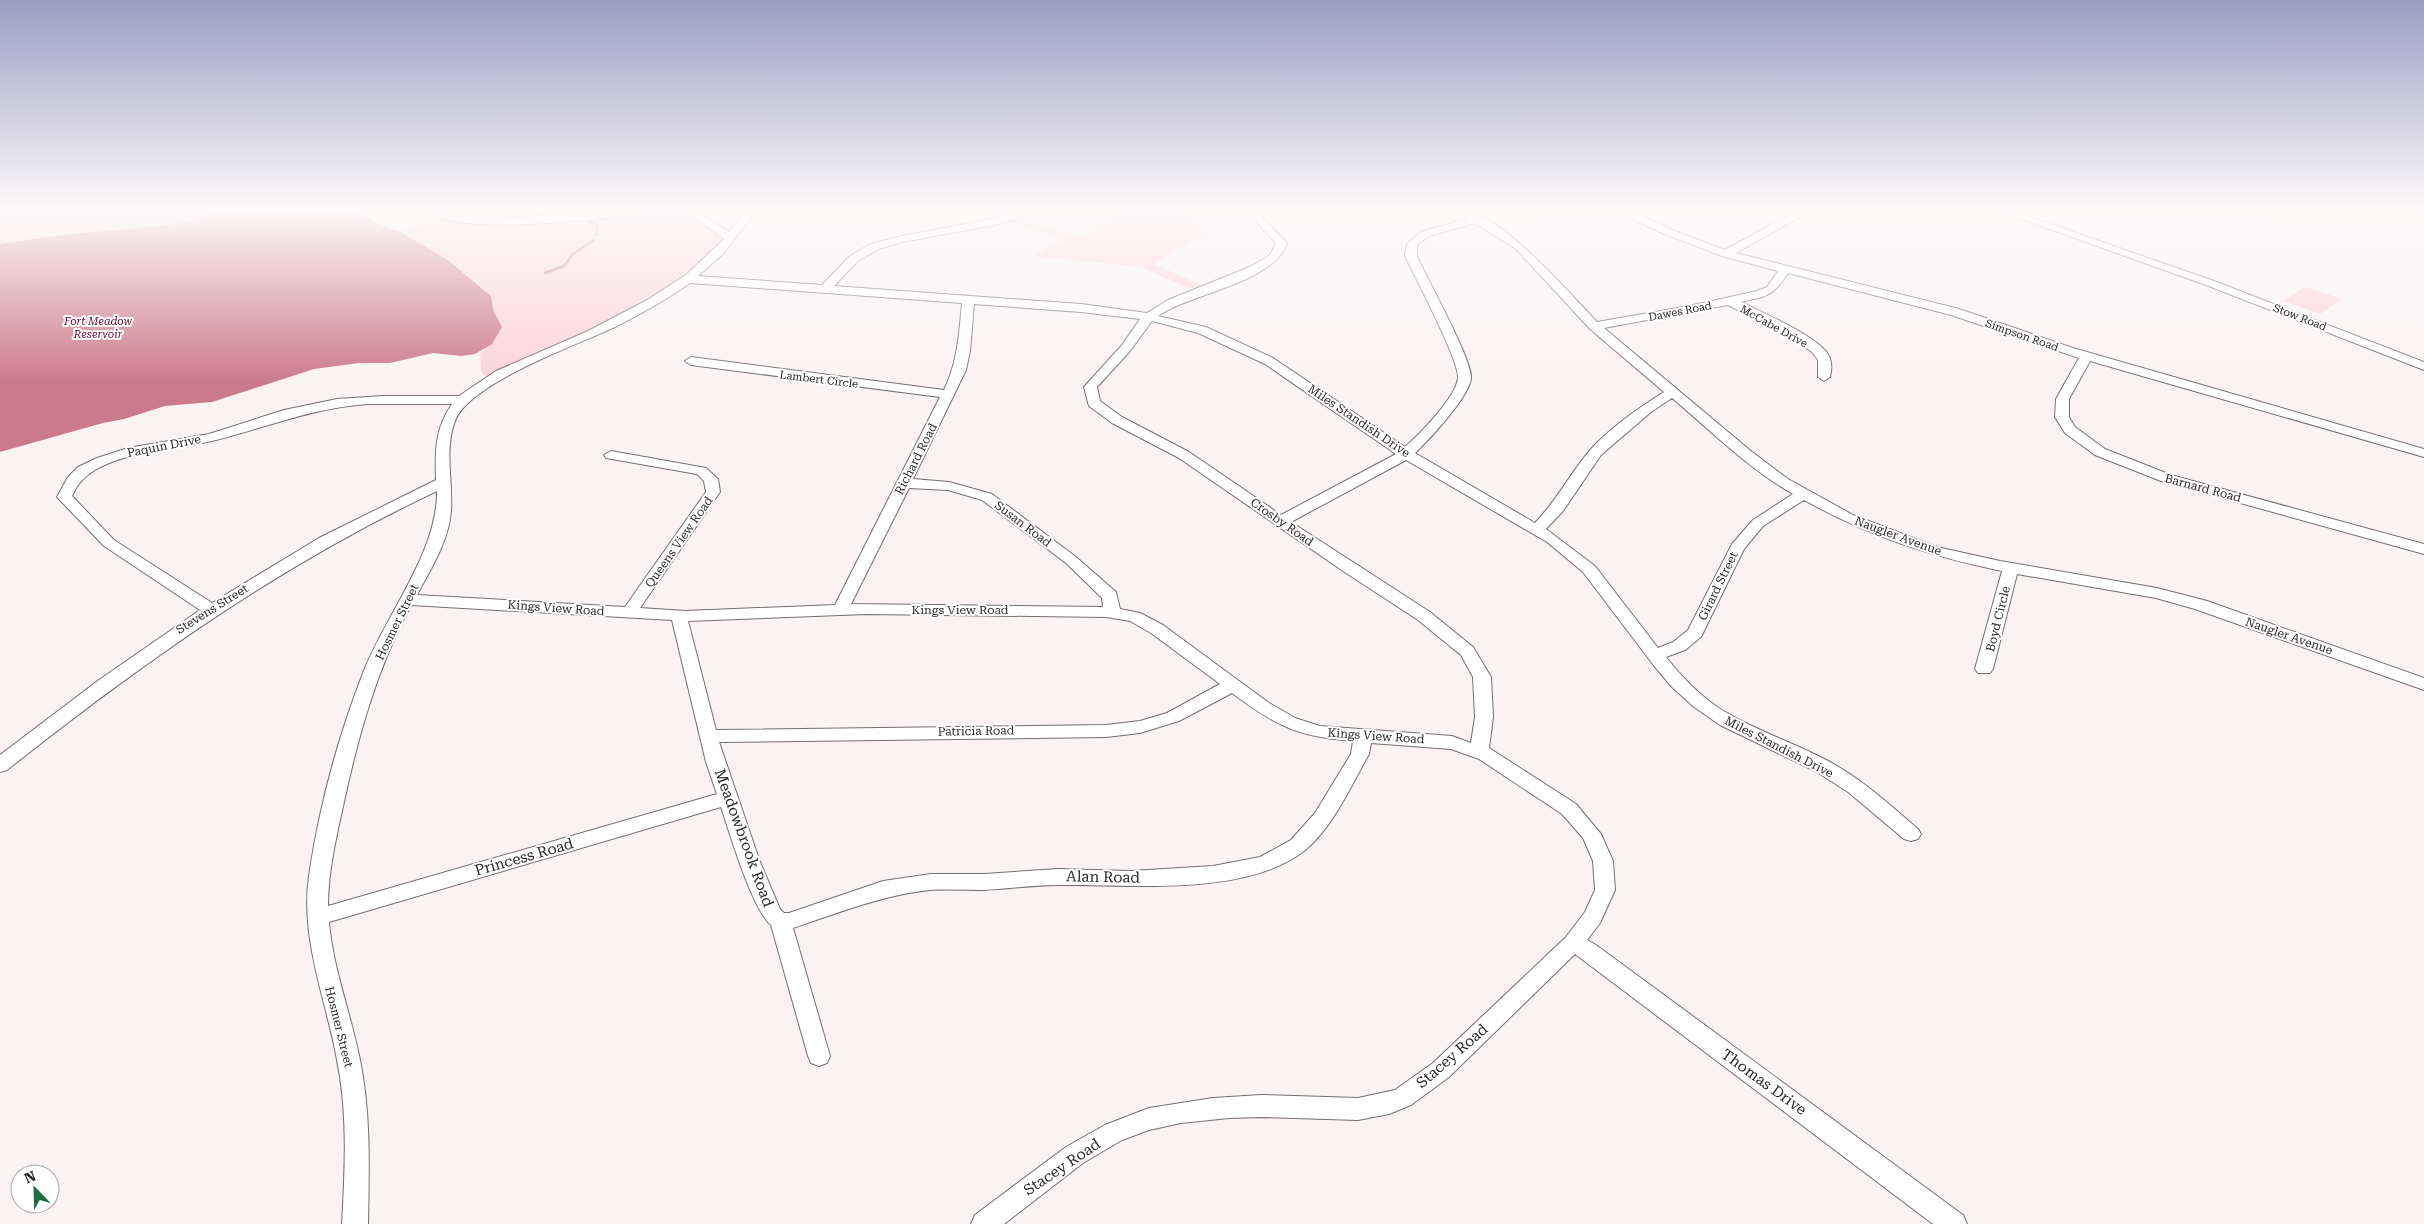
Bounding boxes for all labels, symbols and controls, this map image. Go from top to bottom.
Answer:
street label: Dawes Road [1647,299,1713,324]
street label: Stow Road [2271,301,2328,334]
street label: McCabe Drive [1738,303,1810,350]
water label: Fort Meadow Reservoir [63,315,133,341]
street label: Simpson Road [1984,317,2060,354]
street label: Lambert Circle [779,368,859,391]
street label: Miles Standish Drive [1305,382,1413,461]
street label: Richard Road [892,421,940,497]
street label: Paquin Drive [126,432,202,460]
street label: Barnard Road [2163,471,2243,505]
street label: Queens View Road [642,494,716,590]
street label: Crosby Road [1248,495,1316,549]
street label: Susan Road [992,498,1054,550]
street label: Naugler Avenue [1853,514,1944,558]
street label: Girard Street [1695,549,1741,622]
street label: Stevens Street [173,581,251,637]
street label: Hosmer Street [373,581,422,662]
street label: Boyd Circle [1983,584,2013,653]
street label: Kings View Road [507,598,605,618]
street label: Kings View Road [912,603,1009,617]
street label: Naugler Avenue [2243,614,2335,658]
street label: Miles Standish Drive [1722,714,1836,781]
street label: Patricia Road [938,723,1015,739]
street label: Kings View Road [1327,726,1425,746]
street label: Meadowbrook Road [711,767,777,910]
street label: Princess Road [473,834,576,880]
street label: Alan Road [1066,867,1140,887]
street label: Hosmer Street [322,985,356,1069]
street label: Stacey Road [1413,1020,1492,1092]
street label: Thomas Drive [1718,1045,1810,1119]
street label: Stacey Road [1020,1135,1104,1199]
north arrow [10,1164,60,1214]
text: N [22,1167,38,1187]

